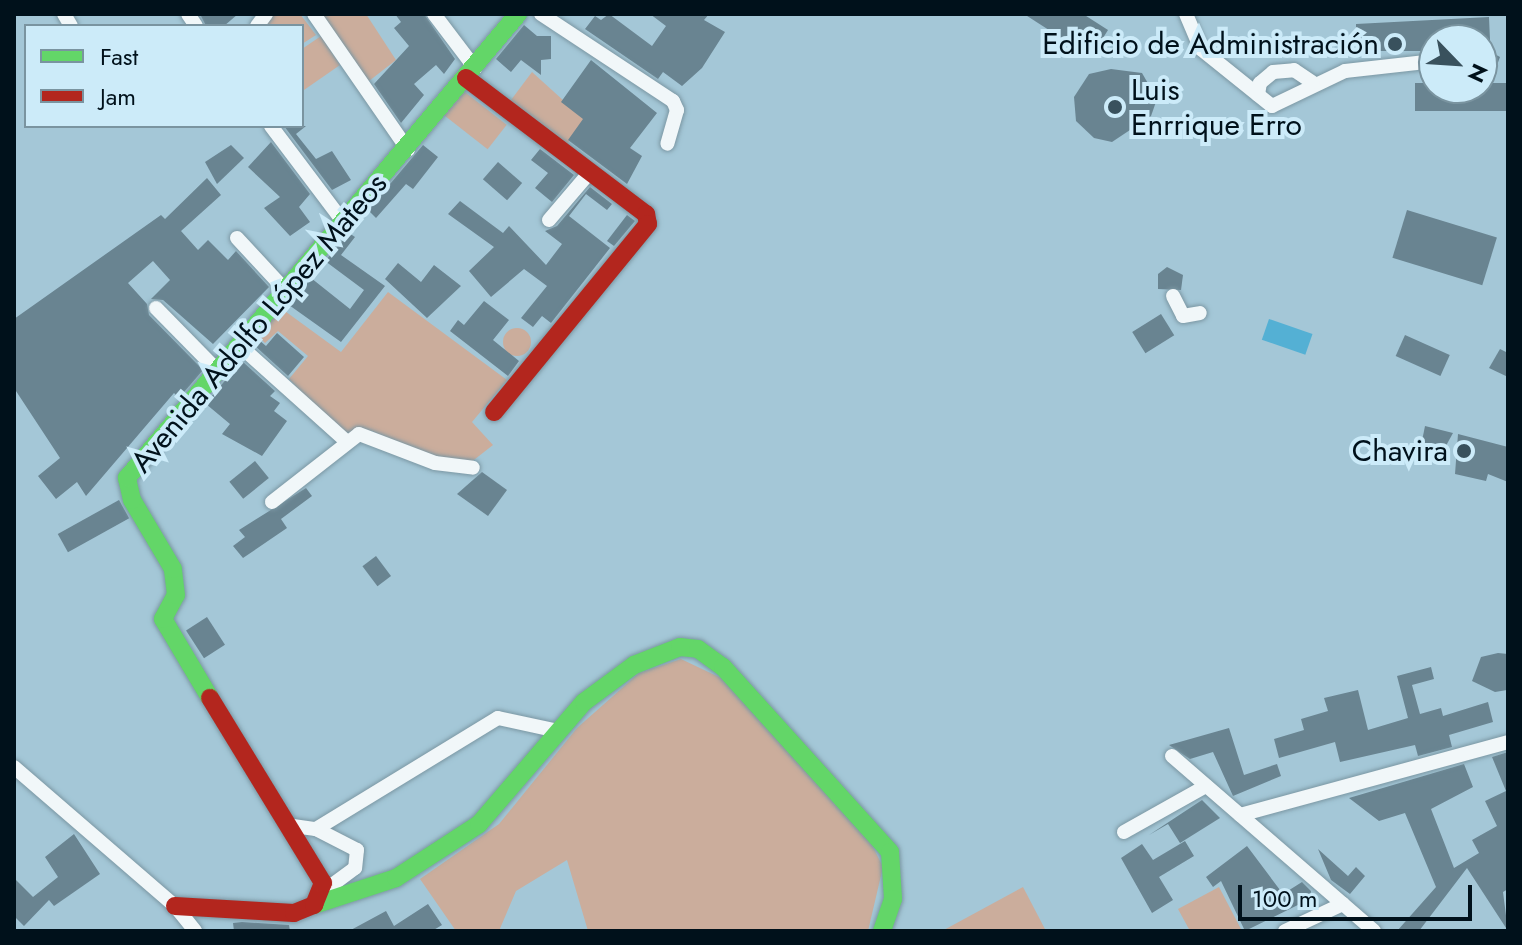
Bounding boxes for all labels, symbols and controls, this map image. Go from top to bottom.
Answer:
legend [24,24,304,128]
north arrow [1418,24,1498,104]
place label: Edificio de Administración [1042,26,1379,62]
marker: Edificio de Administración [1386,35,1404,53]
text: Fast [100,39,138,74]
text: N [1460,59,1496,88]
place label: Luis Enrrique Erro [1131,72,1302,142]
text: Jam [100,79,136,114]
marker: Luis Enrrique Erro [1106,98,1124,116]
street label: Avenida Adolfo López Mateos [123,166,395,480]
place label: Chavira [1352,433,1448,469]
marker: Chavira [1455,442,1473,460]
scale bar [1242,869,1476,919]
text: 100 m [1252,881,1318,916]

